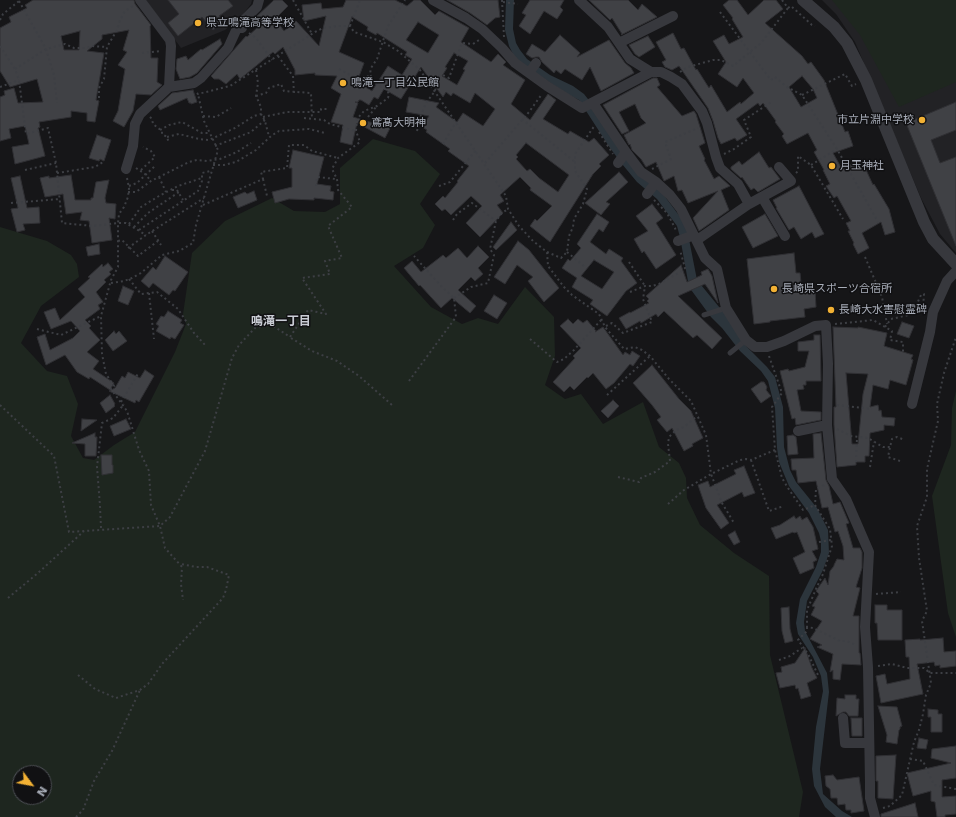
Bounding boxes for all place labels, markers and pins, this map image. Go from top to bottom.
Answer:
place label: 県立鳴滝高等学校 [206,16,294,30]
marker: 県立鳴滝高等学校 [193,18,203,28]
place label: 鳴滝一丁目公民館 [351,76,439,90]
marker: 鳴滝一丁目公民館 [338,78,348,88]
place label: 市立片淵中学校 [837,113,914,127]
marker: 市立片淵中学校 [917,115,927,125]
place label: 鳶髙大明神 [371,116,426,130]
marker: 鳶髙大明神 [358,118,368,128]
place label: 月玉神社 [840,159,884,173]
marker: 月玉神社 [827,161,837,171]
place label: 長崎県スポーツ合宿所 [782,282,892,296]
marker: 長崎県スポーツ合宿所 [769,284,779,294]
place label: 長崎大水害慰霊碑 [839,303,927,317]
marker: 長崎大水害慰霊碑 [826,305,836,315]

